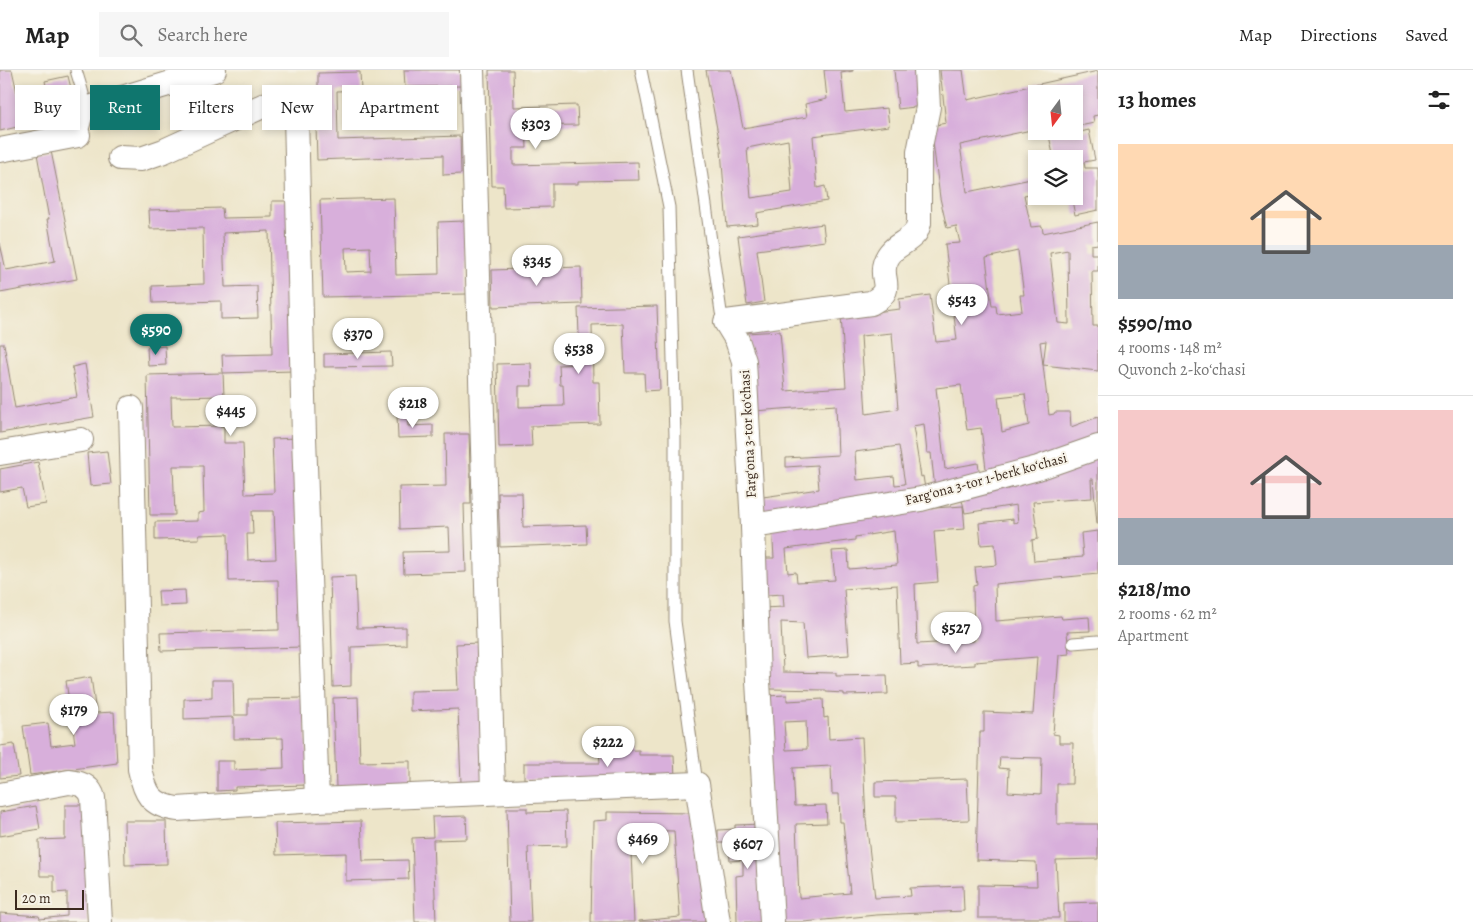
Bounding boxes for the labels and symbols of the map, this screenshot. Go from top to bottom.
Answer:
north arrow [1028,85,1082,140]
pin: $303 [506,108,566,150]
pin: $345 [507,244,567,287]
pin: $543 [932,284,992,326]
pin: $590 [126,314,186,356]
pin: $370 [328,318,388,360]
pin: $538 [549,332,609,375]
street label: Fargʻona 3-tor koʻchasi [735,369,761,499]
pin: $218 [383,386,443,429]
pin: $445 [201,394,261,437]
street label: Fargʻona 3-tor 1-berk koʻchasi [903,448,1069,510]
pin: $527 [926,612,986,654]
pin: $179 [44,694,104,736]
pin: $222 [578,726,638,768]
pin: $469 [613,822,673,865]
pin: $607 [718,828,778,870]
scale bar [15,887,84,910]

